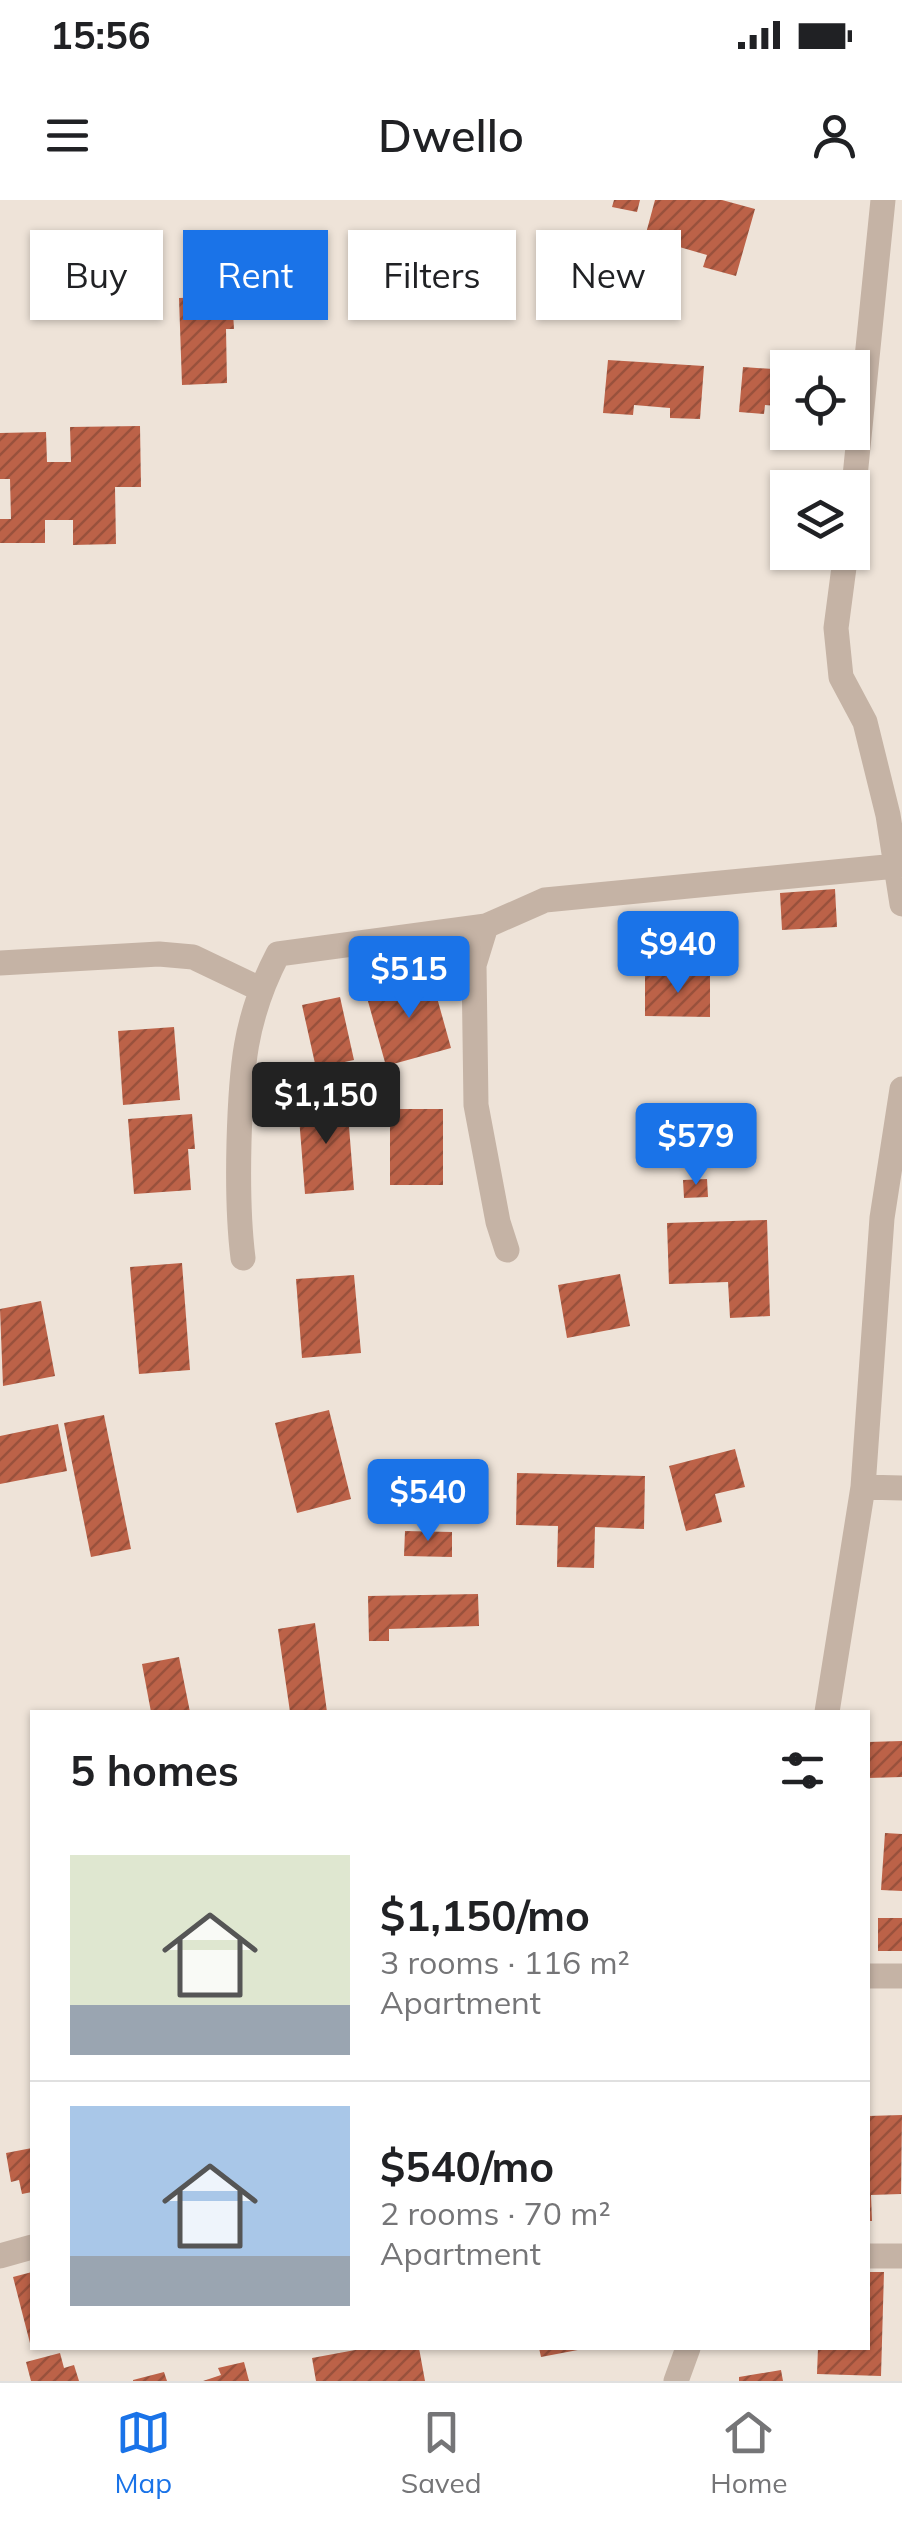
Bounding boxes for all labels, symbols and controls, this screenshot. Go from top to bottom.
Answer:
text: 15:56 [50,11,151,59]
text: Dwello [378,107,524,163]
icon: menu [40,108,95,163]
icon: person [807,108,862,163]
chip: Buy [30,230,163,320]
chip: Rent [183,230,328,320]
chip: Filters [348,230,516,320]
chip: New [536,230,681,320]
map controls [770,350,870,570]
button: locate [770,350,870,450]
button: layers [770,470,870,570]
pin: $940 [619,911,737,996]
text: $940 [640,923,716,963]
pin: $515 [350,936,468,1021]
text: $515 [371,948,447,988]
pin: $1,150 [245,1062,407,1147]
text: $1,150 [274,1074,378,1114]
pin: $579 [637,1103,755,1188]
text: $579 [658,1115,734,1155]
pin: $540 [369,1459,487,1544]
text: $540 [390,1471,466,1511]
icon: filters [775,1743,830,1798]
text: 5 homes [70,1744,239,1797]
text: $1,150/mo [380,1889,590,1942]
icon: home [150,1895,270,2015]
text: 3 rooms · 116 m² [380,1942,630,1982]
text: Apartment [380,1982,541,2022]
text: $540/mo [380,2140,554,2193]
icon: home [150,2146,270,2266]
text: 2 rooms · 70 m² [380,2193,611,2233]
text: Apartment [380,2233,541,2273]
tab: Map [114,2405,172,2500]
tab: Saved [401,2405,482,2500]
tab: Home [710,2405,788,2500]

